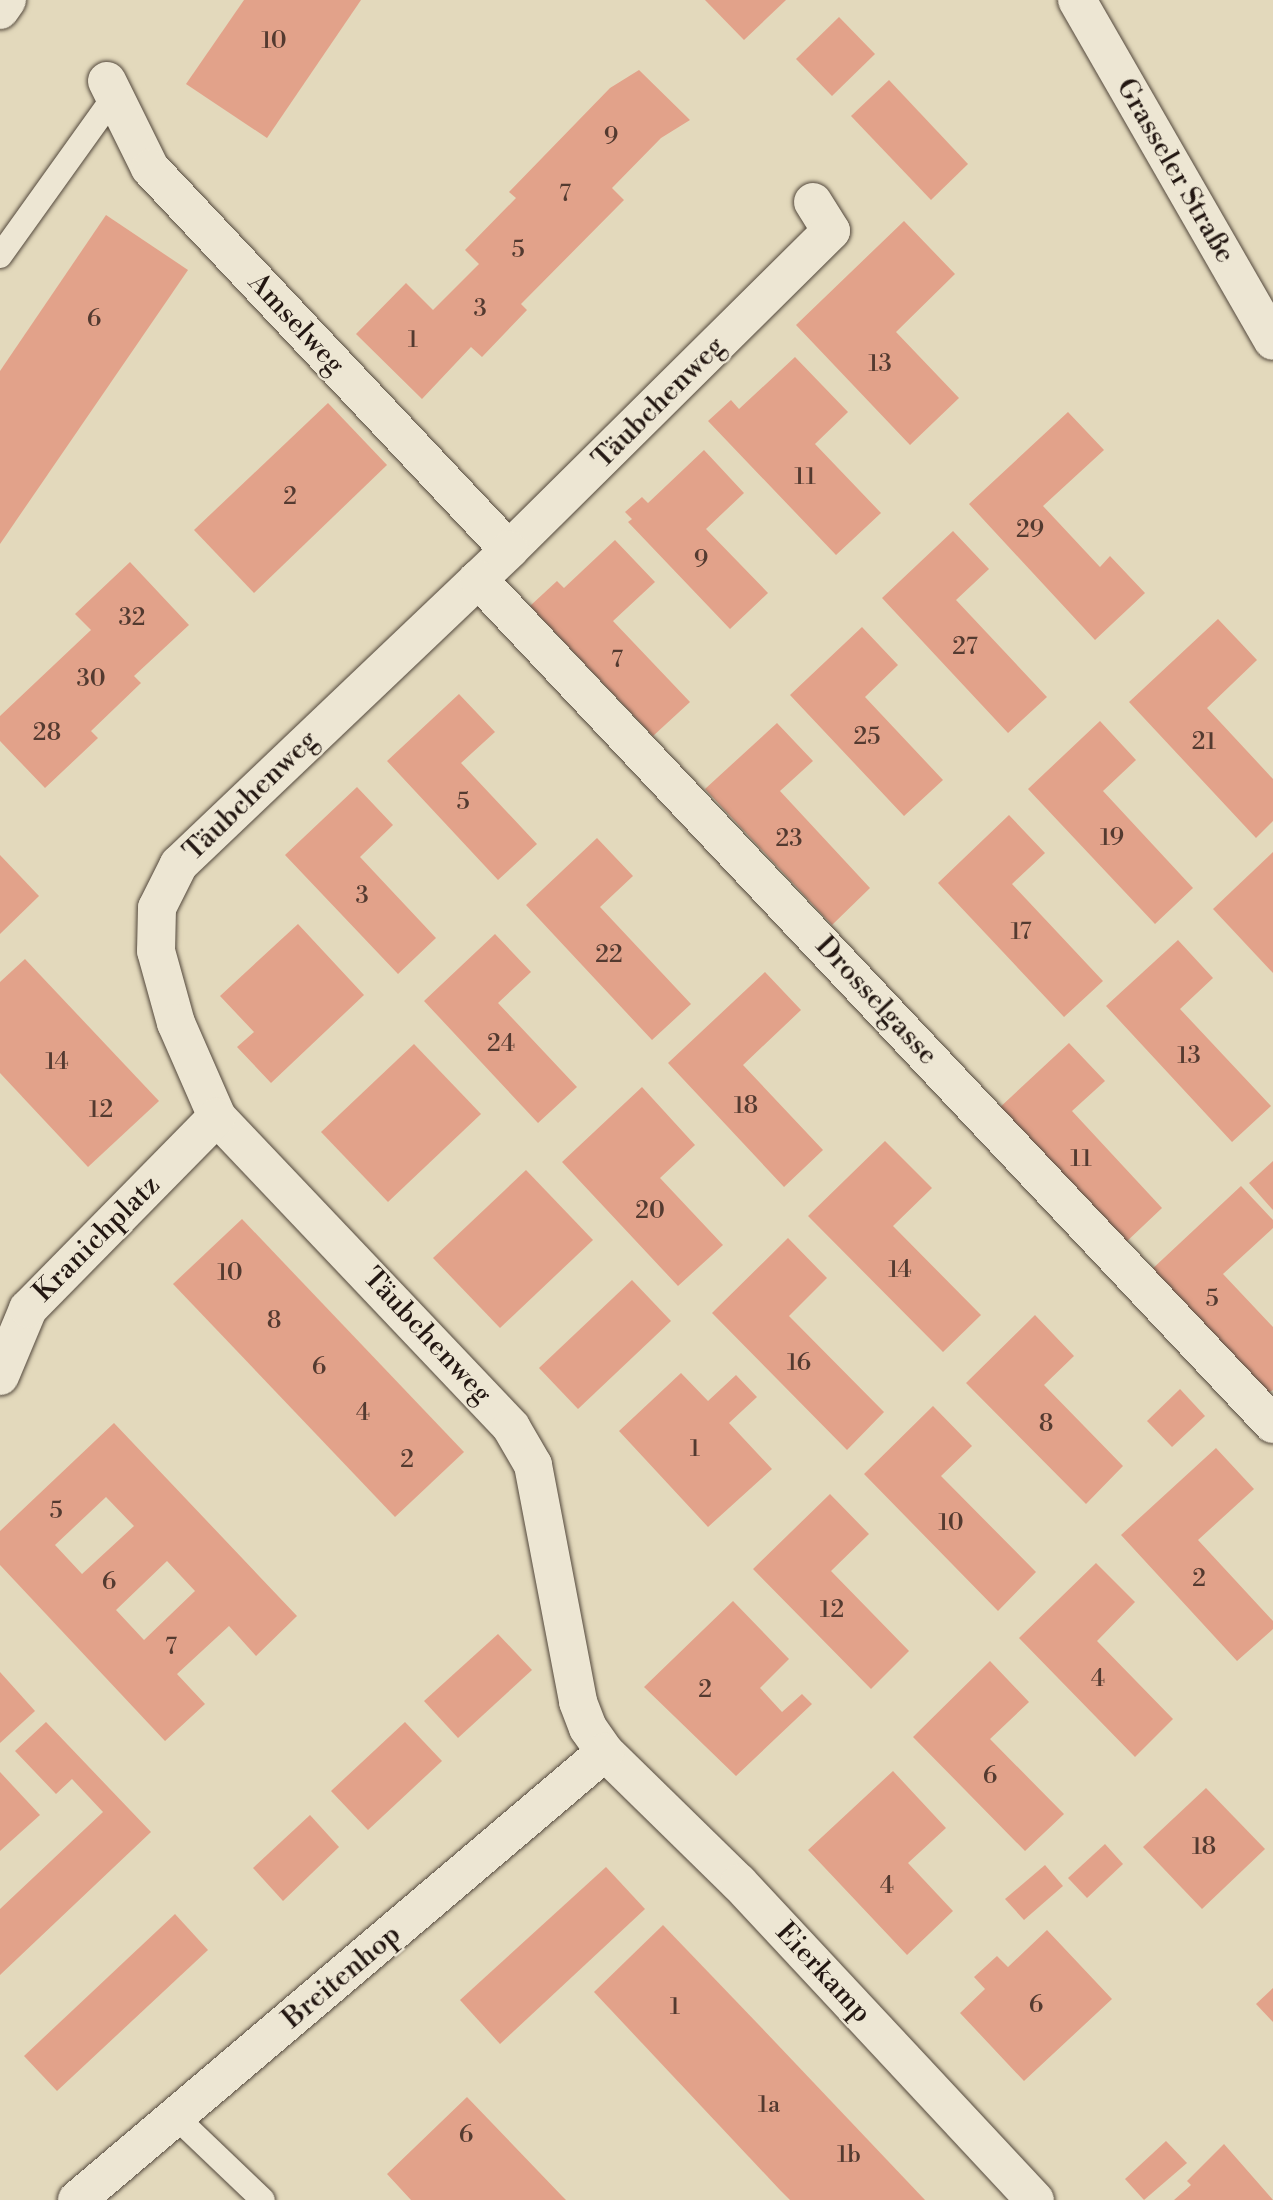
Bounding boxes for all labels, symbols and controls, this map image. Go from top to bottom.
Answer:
house number: 10 [261,28,287,56]
street label: Grasseler Straße [1109,73,1241,269]
house number: 9 [604,124,618,152]
house number: 7 [559,181,571,209]
house number: 5 [511,237,525,265]
street label: Amselweg [241,266,351,382]
house number: 3 [473,296,487,324]
house number: 6 [87,306,101,334]
house number: 1 [408,327,418,355]
street label: Täubchenweg [586,330,732,476]
house number: 13 [868,351,892,379]
house number: 11 [794,464,816,492]
house number: 2 [283,484,297,512]
house number: 29 [1016,517,1044,545]
house number: 9 [694,547,708,575]
house number: 32 [119,605,145,633]
house number: 27 [952,634,978,662]
house number: 7 [611,647,623,675]
house number: 30 [76,666,106,694]
house number: 28 [33,720,61,748]
street label: Täubchenweg [177,724,325,868]
house number: 25 [854,724,880,752]
house number: 21 [1192,729,1216,757]
house number: 5 [456,789,470,817]
house number: 19 [1100,825,1124,853]
house number: 23 [776,826,802,854]
house number: 3 [355,883,369,911]
house number: 17 [1010,919,1032,947]
street label: Drosselgasse [808,930,944,1072]
house number: 22 [595,942,623,970]
house number: 24 [487,1031,515,1059]
house number: 13 [1177,1043,1201,1071]
house number: 14 [45,1049,69,1077]
house number: 18 [734,1093,758,1121]
house number: 12 [89,1097,113,1125]
house number: 11 [1070,1146,1092,1174]
street label: Kranichplatz [27,1169,167,1309]
house number: 20 [635,1198,665,1226]
house number: 14 [888,1257,912,1285]
house number: 10 [217,1260,243,1288]
street label: Täubchenweg [356,1261,498,1411]
house number: 5 [1205,1286,1219,1314]
house number: 8 [267,1308,281,1336]
house number: 16 [787,1350,811,1378]
house number: 6 [312,1354,326,1382]
house number: 4 [356,1400,370,1428]
house number: 8 [1039,1411,1053,1439]
house number: 1 [690,1436,700,1464]
house number: 2 [400,1447,414,1475]
house number: 5 [49,1498,63,1526]
house number: 10 [938,1510,964,1538]
house number: 2 [1192,1566,1206,1594]
house number: 6 [102,1569,116,1597]
house number: 12 [820,1597,844,1625]
house number: 7 [165,1634,177,1662]
house number: 4 [1091,1666,1105,1694]
house number: 2 [698,1677,712,1705]
house number: 6 [983,1763,997,1791]
house number: 18 [1192,1834,1216,1862]
house number: 4 [880,1873,894,1901]
street label: Eierkamp [768,1916,878,2030]
street label: Breitenhop [276,1918,408,2036]
house number: 6 [1029,1992,1043,2020]
house number: 1 [670,1994,680,2022]
house number: 1a [758,2092,780,2120]
house number: 6 [459,2122,473,2150]
house number: 1b [837,2142,861,2170]

